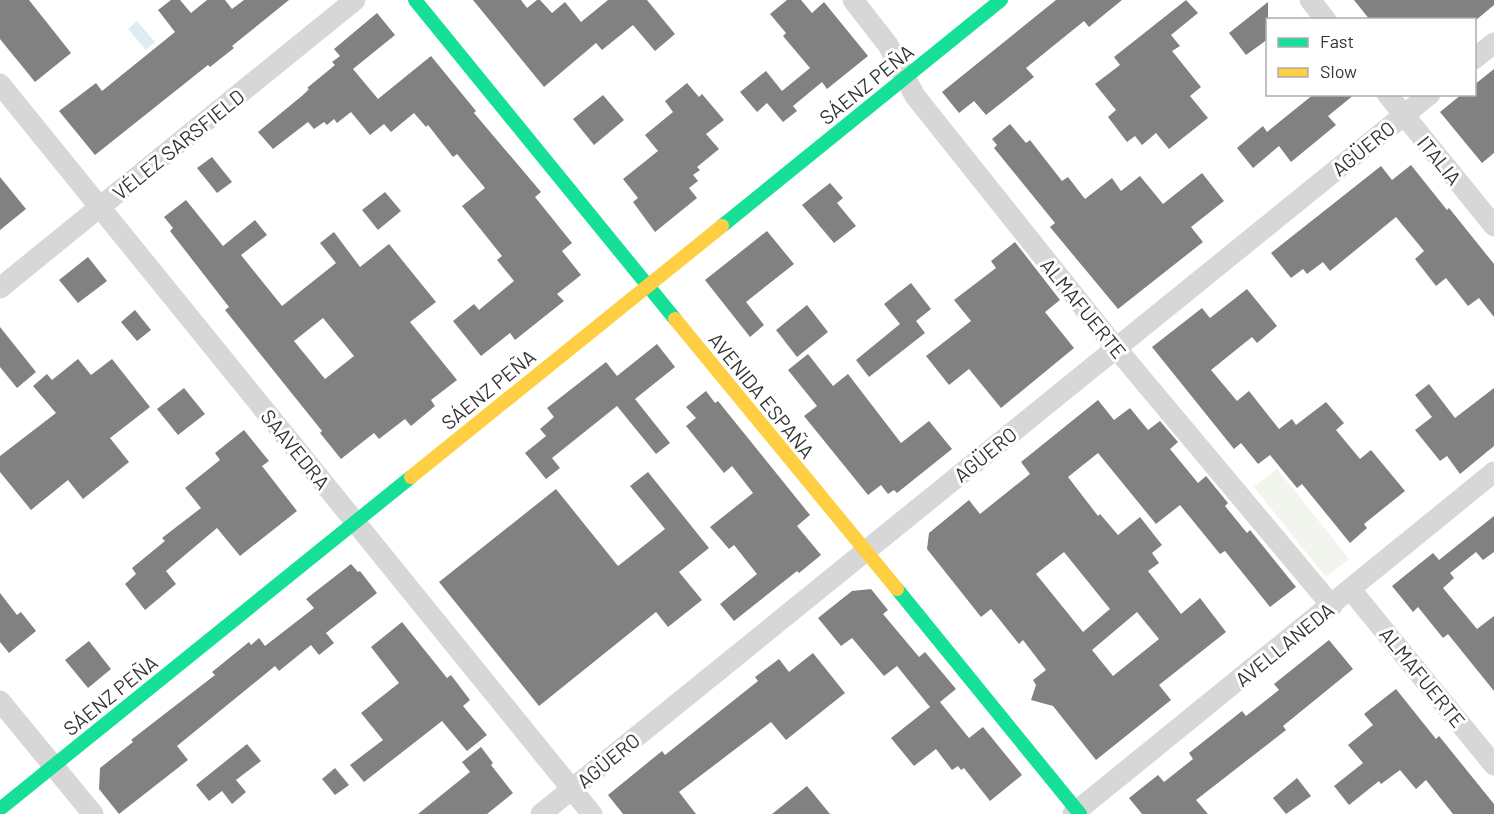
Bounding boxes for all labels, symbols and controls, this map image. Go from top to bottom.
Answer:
legend [1266,18,1476,96]
text: Fast [1320,30,1354,52]
street label: SÁENZ PEÑA [814,39,918,129]
text: Slow [1320,60,1357,82]
street label: VÉLEZ SARSFIELD [107,84,249,204]
street label: AGÜERO [1327,115,1399,181]
street label: ITALIA [1413,131,1467,189]
street label: ALMAFUERTE [1036,253,1132,363]
street label: AVENIDA ESPAÑA [704,327,820,463]
street label: SÁENZ PEÑA [436,344,540,434]
street label: SAAVEDRA [256,404,336,494]
street label: AGÜERO [949,421,1021,487]
street label: AVELLANEDA [1230,597,1338,691]
street label: ALMAFUERTE [1375,622,1471,732]
street label: SÁENZ PEÑA [58,650,162,740]
street label: AGÜERO [572,727,644,793]

